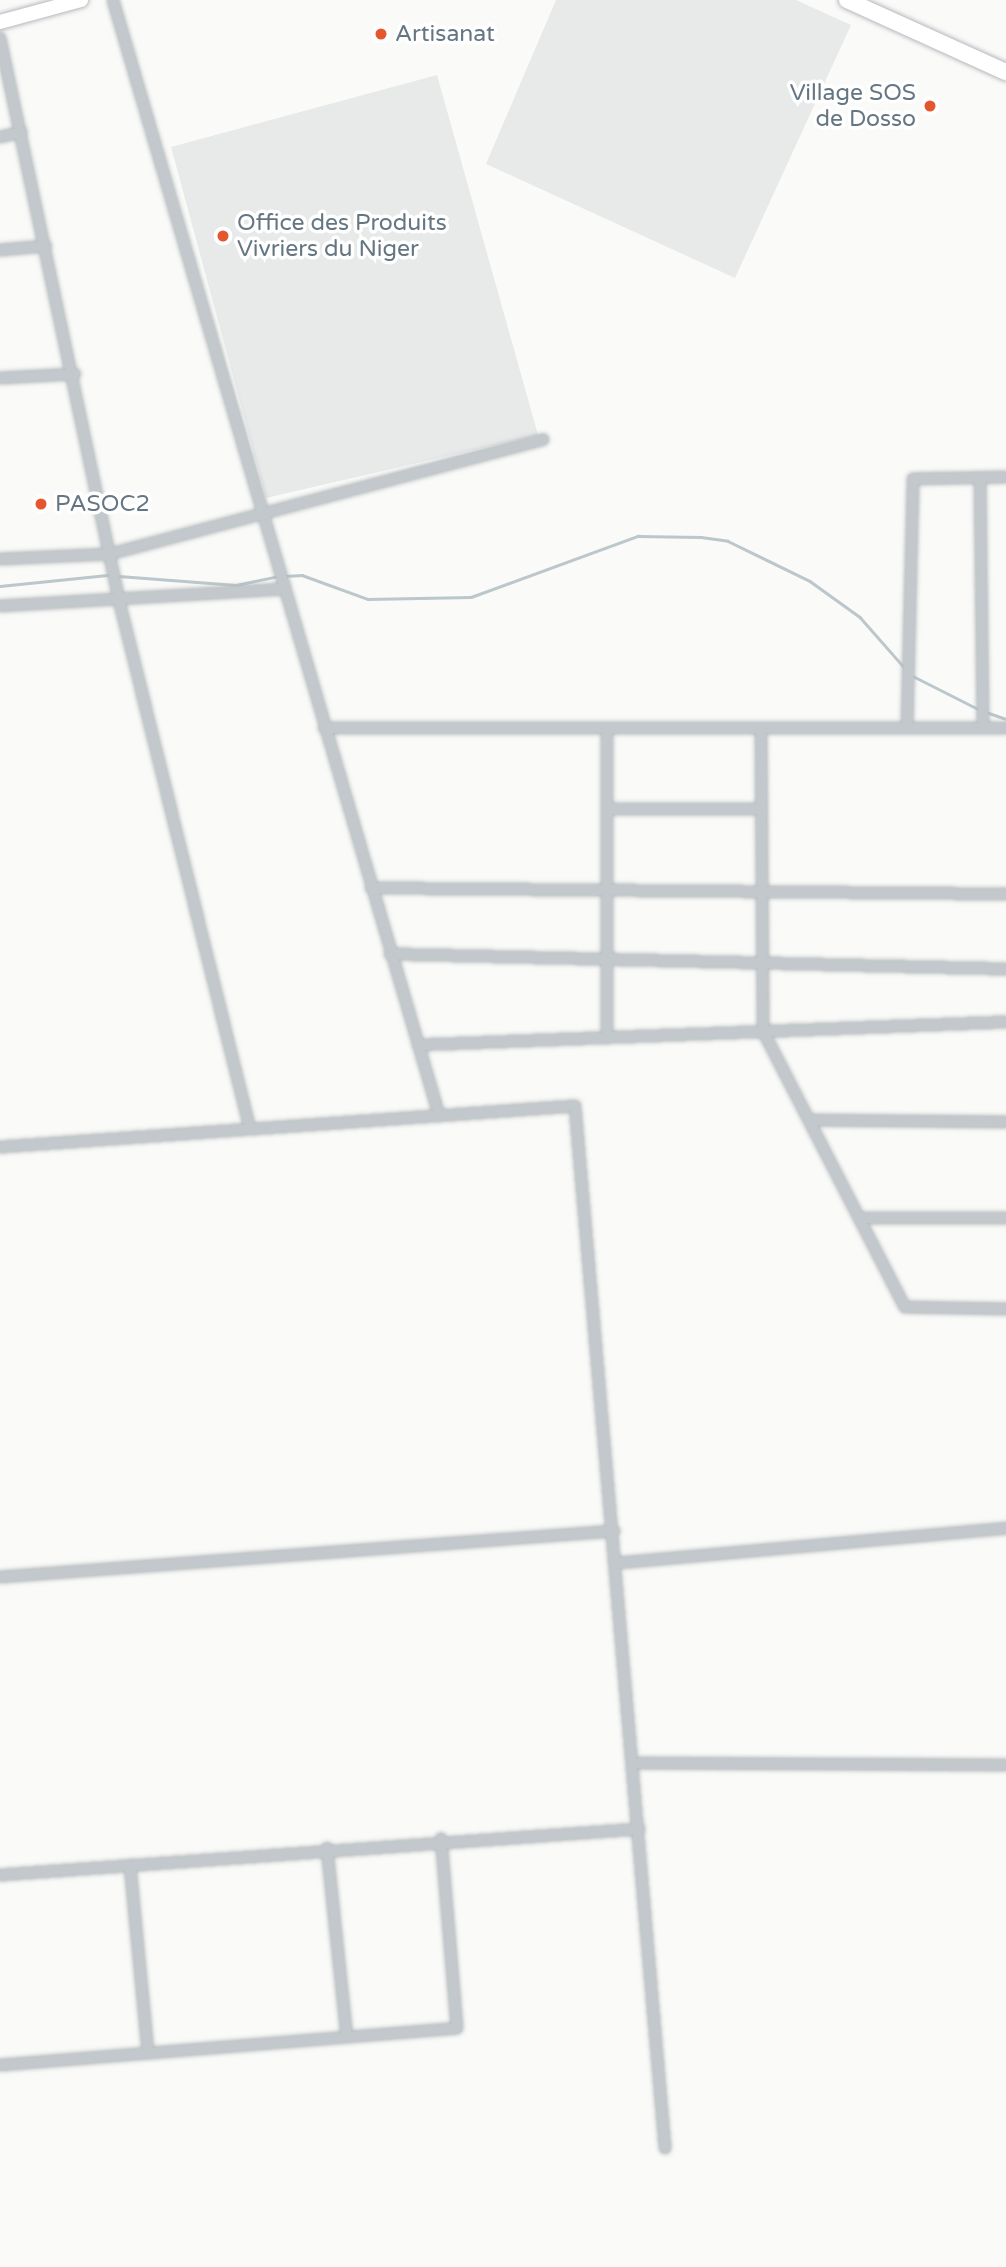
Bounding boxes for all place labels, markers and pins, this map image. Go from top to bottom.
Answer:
place label: Artisanat [395,20,495,48]
marker: Artisanat [373,26,389,42]
place label: Village SOS de Dosso [790,79,916,133]
marker: Village SOS de Dosso [922,98,938,114]
place label: Office des Produits Vivriers du Niger [237,209,447,263]
marker: Office des Produits Vivriers du Niger [215,228,231,244]
place label: PASOC2 [55,490,150,518]
marker: PASOC2 [33,496,49,512]

